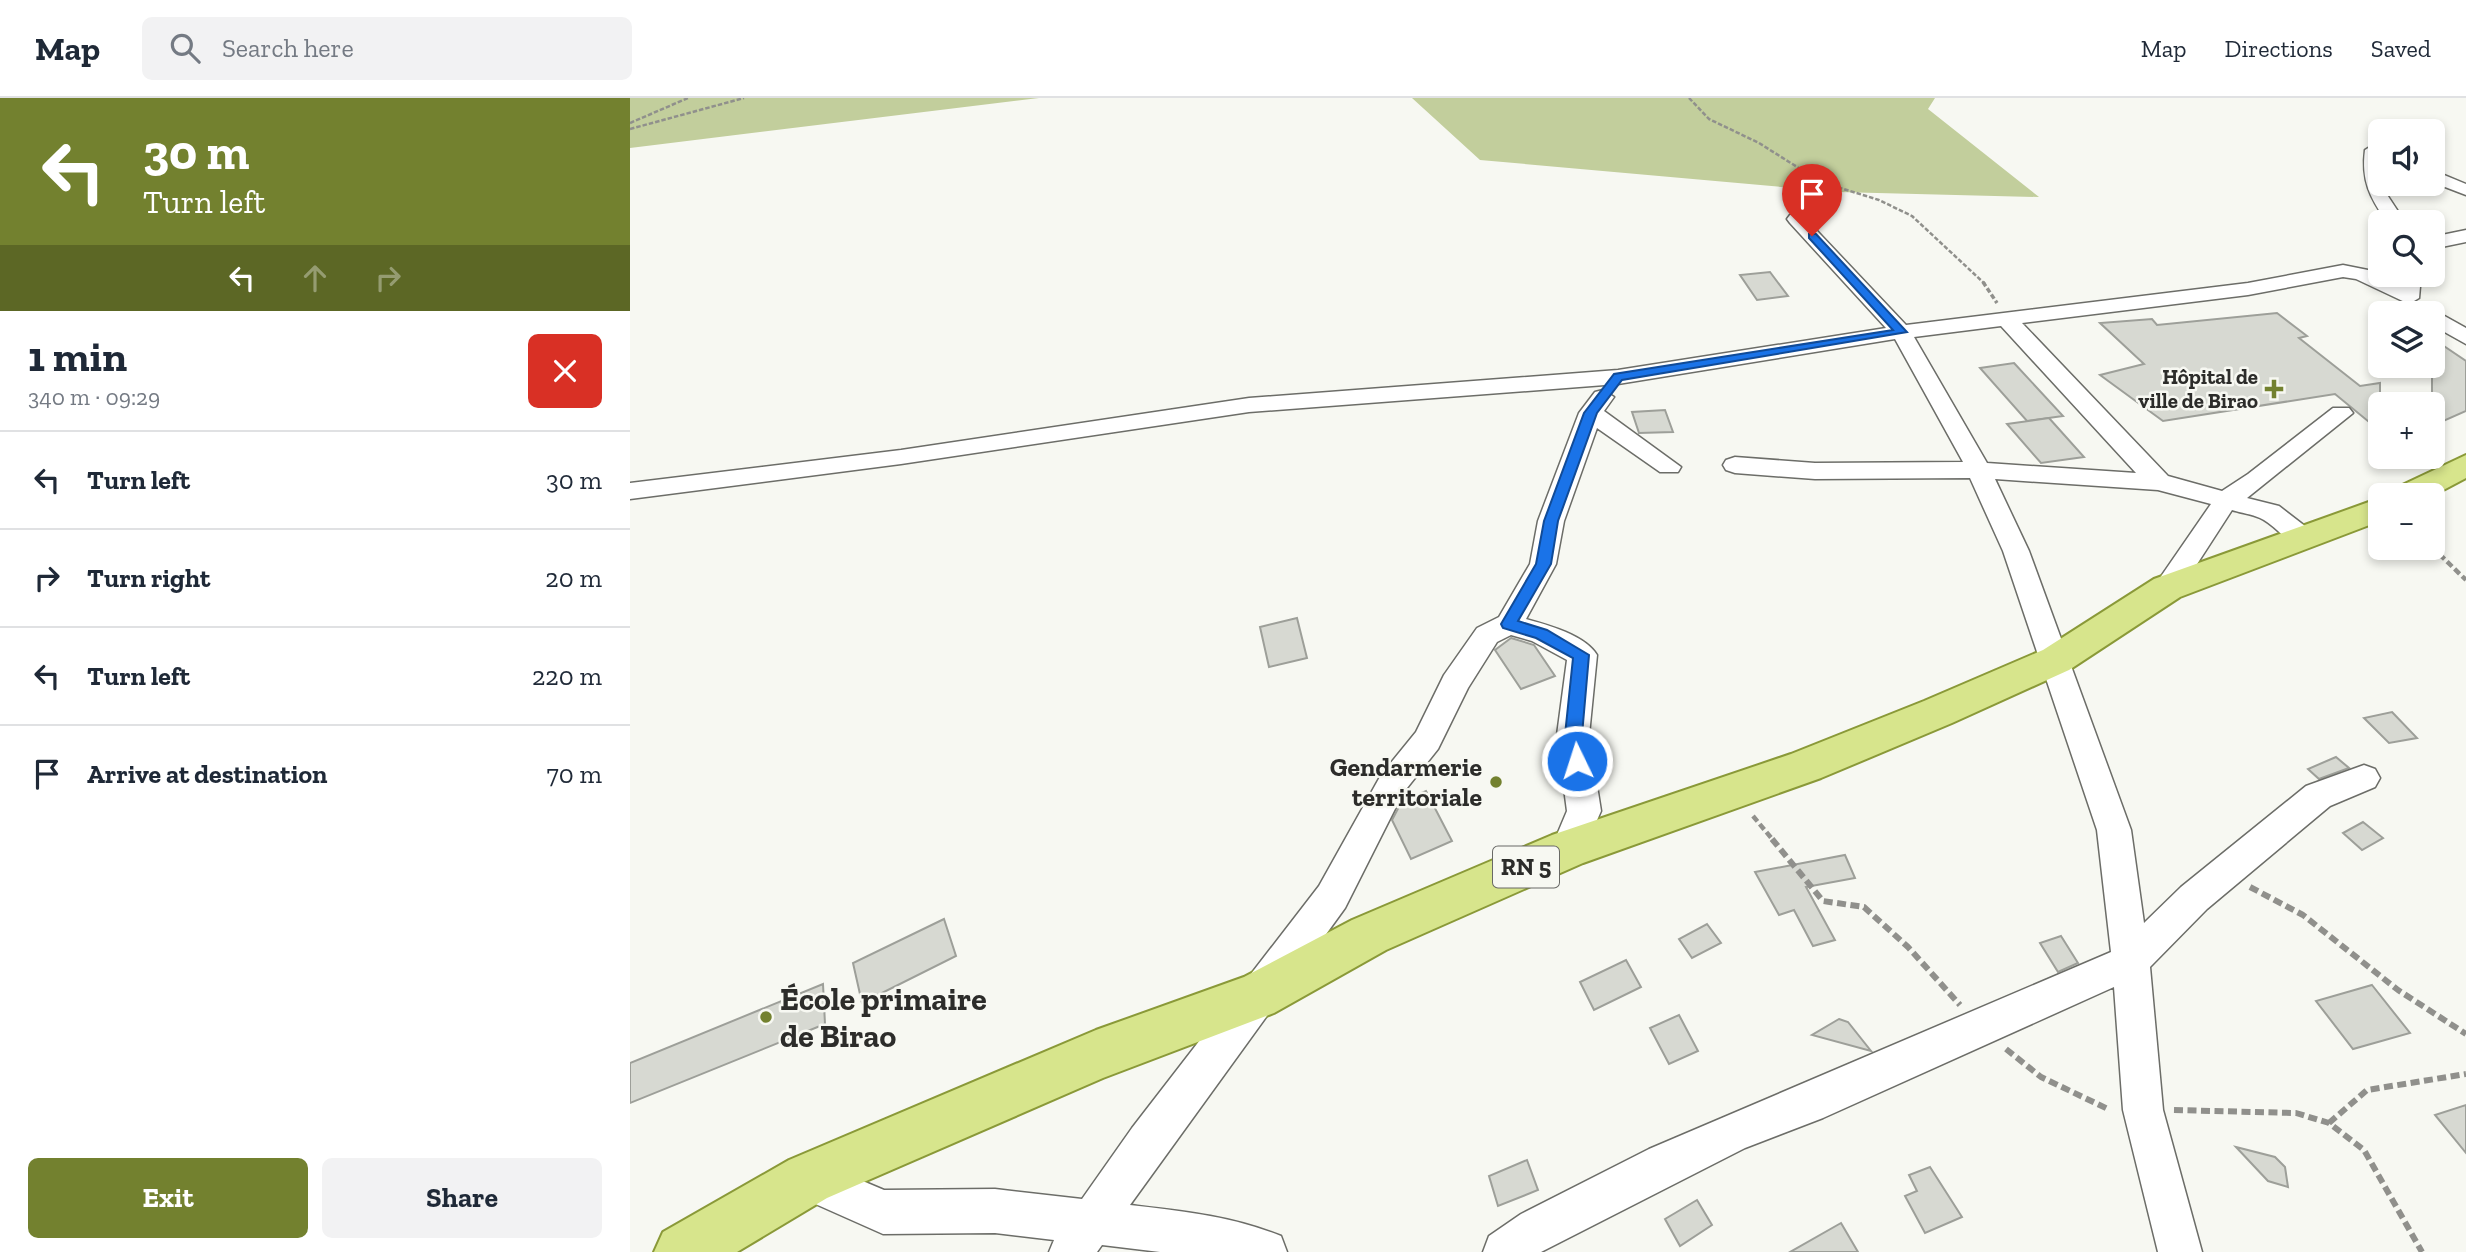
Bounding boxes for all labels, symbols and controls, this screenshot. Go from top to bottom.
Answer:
search box [142,17,632,80]
text: Map [35,29,100,68]
icon: search [166,29,204,67]
text: Search here [222,32,354,64]
text: Map [2141,34,2187,63]
text: Directions [2225,34,2333,63]
text: Saved [2371,34,2431,63]
map controls [2368,119,2445,560]
button: sound [2368,119,2445,196]
text: 30 m [143,123,249,182]
icon: left [28,126,119,217]
pin [1782,164,1842,236]
icon: arrive [1793,175,1831,213]
text: Turn left [143,183,265,221]
button: search [2368,210,2445,287]
icon: left [223,259,261,297]
icon: ahead [296,259,334,297]
icon: right [369,259,407,297]
button: layers [2368,301,2445,378]
text: 1 min [28,331,127,382]
button: close [528,334,602,408]
place label: Hôpital de ville de Birao [2138,364,2258,413]
marker: Hôpital de ville de Birao [2264,379,2284,399]
text: 340 m · 09:29 [28,383,160,411]
button: + [2368,392,2445,469]
icon: left [28,461,66,499]
text: Turn left [87,464,190,496]
text: 30 m [546,464,602,496]
button: − [2368,483,2445,560]
icon: right [28,559,66,597]
text: Turn right [87,562,210,594]
text: 20 m [545,562,602,594]
icon: left [28,657,66,695]
text: Turn left [87,660,190,692]
text: 220 m [532,660,602,692]
position arrow [1540,724,1614,798]
place label: Gendarmerie territoriale [1330,751,1482,813]
icon: arrive [28,755,66,793]
text: Arrive at destination [87,758,327,790]
text: 70 m [546,758,602,790]
marker: Gendarmerie territoriale [1488,774,1504,790]
road number: RN 5 [1493,846,1559,888]
place label: École primaire de Birao [780,980,987,1055]
marker: École primaire de Birao [758,1009,774,1025]
button: Exit [28,1158,308,1238]
button: Share [322,1158,602,1238]

